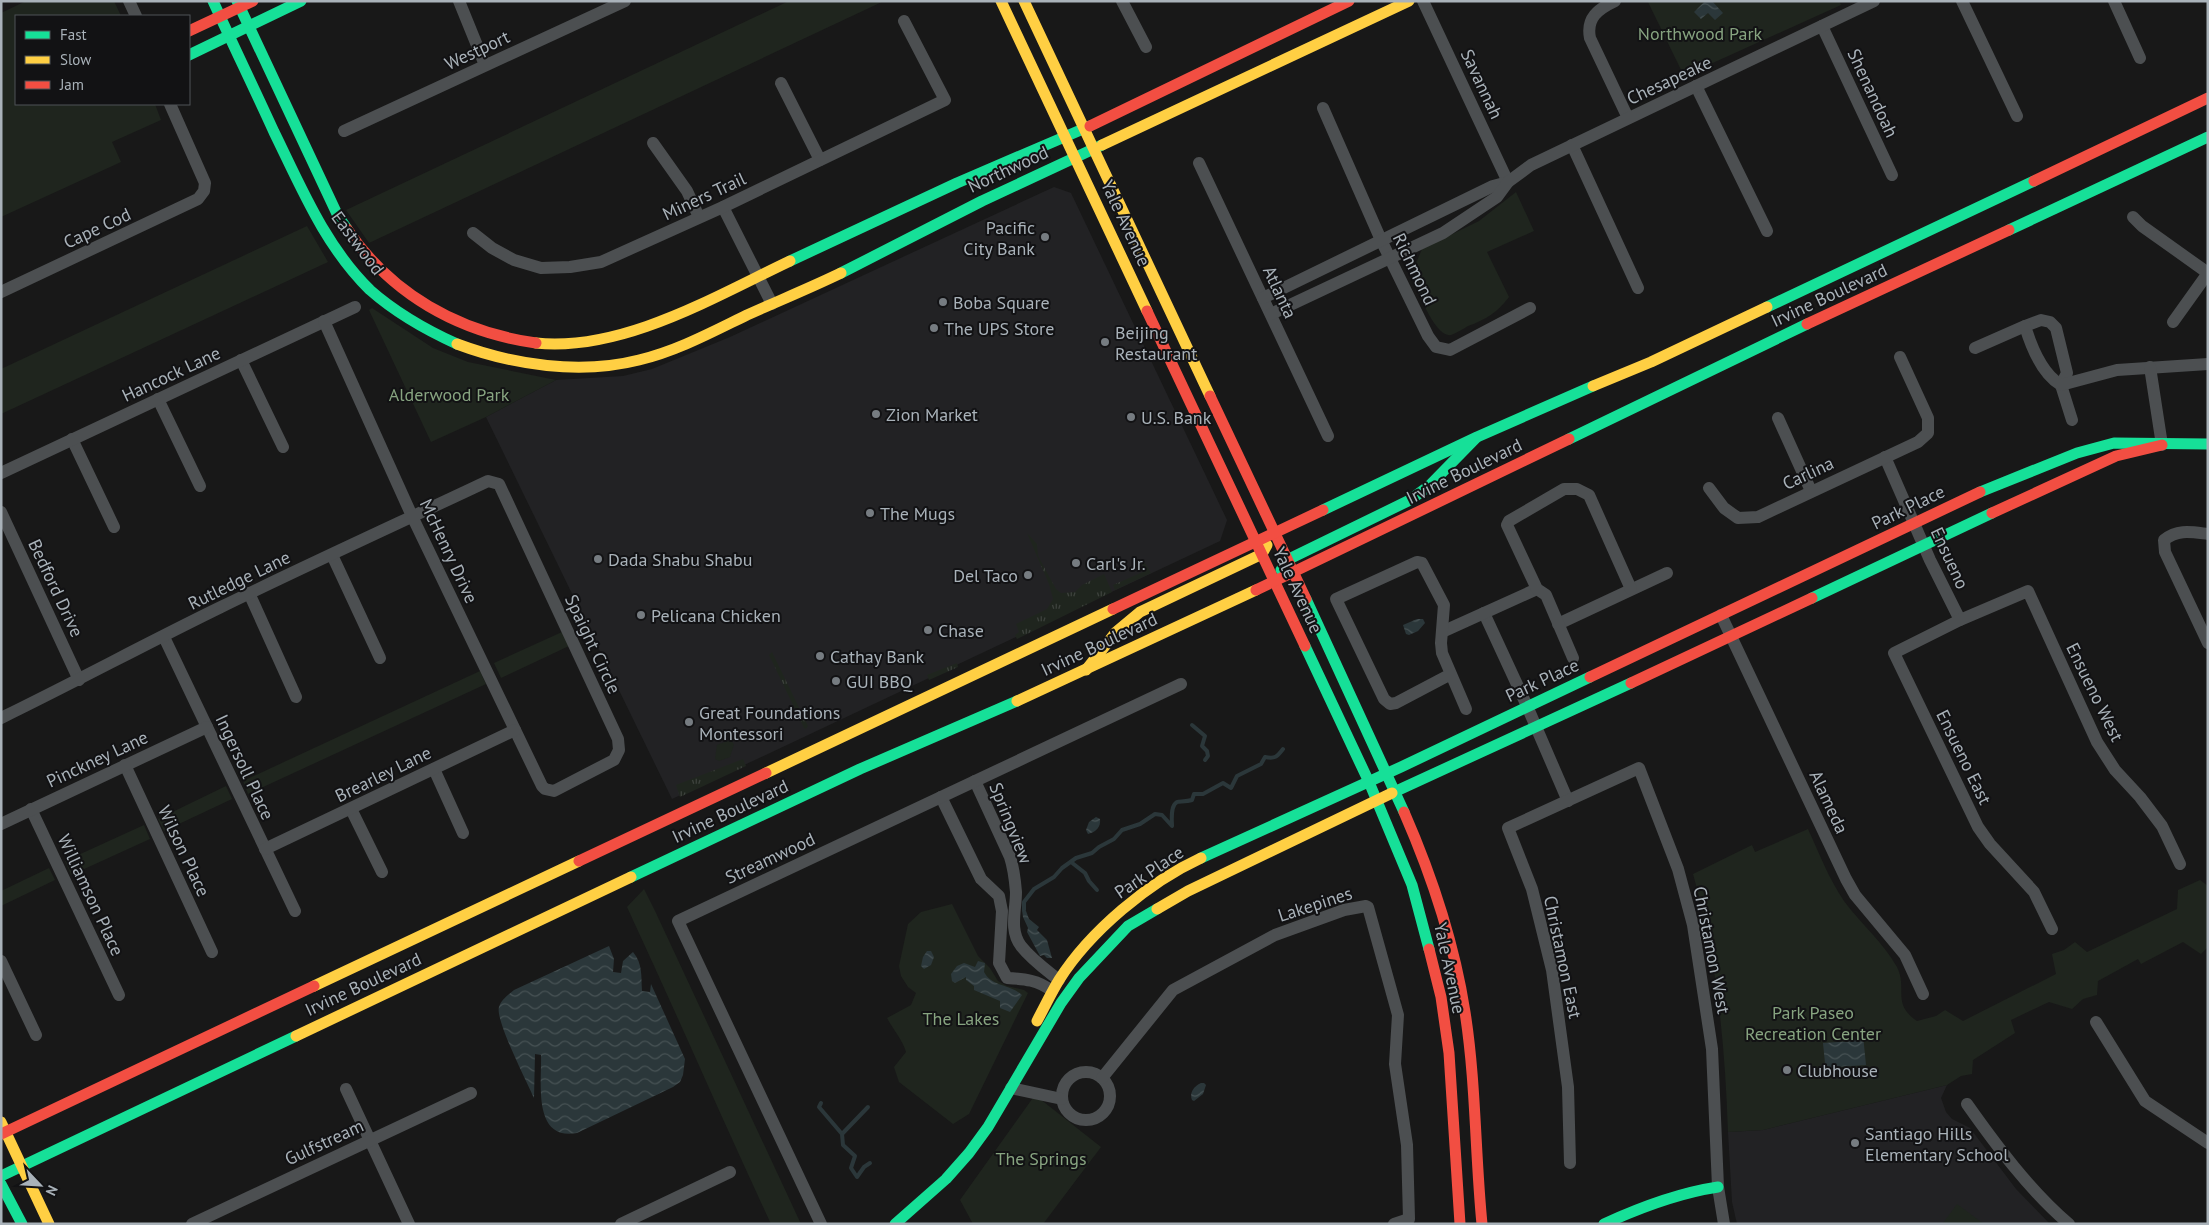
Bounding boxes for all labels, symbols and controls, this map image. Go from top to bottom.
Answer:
legend [15,15,190,105]
park label: Northwood Park [1638,22,1763,45]
text: Fast [60,25,87,44]
street label: Westport [441,25,513,75]
street label: Savannah [1456,45,1508,123]
street label: Shenandoah [1842,45,1904,141]
text: Slow [60,50,91,69]
street label: Chesapeake [1623,50,1715,110]
text: Jam [59,75,84,94]
street label: Northwood [964,140,1052,198]
street label: Miners Trail [659,166,750,225]
street label: Yale Avenue [1096,176,1156,270]
street label: Cape Cod [60,202,134,254]
street label: Eastwood [326,206,390,280]
place label: Pacific City Bank [963,216,1035,260]
street label: Richmond [1388,229,1442,309]
marker: Pacific City Bank [1039,231,1051,243]
street label: Irvine Boulevard [1767,258,1891,332]
street label: Atlanta [1258,262,1302,322]
place label: Boba Square [953,291,1050,314]
marker: Boba Square [937,296,949,308]
place label: The UPS Store [944,317,1054,340]
place label: Beijing Restaurant [1115,321,1197,365]
marker: The UPS Store [928,322,940,334]
marker: Beijing Restaurant [1099,336,1111,348]
street label: Hancock Lane [118,341,224,407]
park label: Alderwood Park [389,383,510,406]
place label: Zion Market [886,403,978,426]
place label: U.S. Bank [1141,406,1212,429]
marker: Zion Market [870,408,882,420]
marker: U.S. Bank [1125,411,1137,423]
street label: Irvine Boulevard [1402,433,1526,509]
street label: Carlina [1779,451,1837,495]
street label: Park Place [1868,479,1948,535]
street label: McHenry Drive [415,495,483,607]
place label: The Mugs [880,502,955,525]
marker: The Mugs [864,507,876,519]
street label: Ensueno [1926,523,1974,593]
street label: Bedford Drive [23,535,89,641]
street label: Yale Avenue [1268,543,1328,637]
street label: Rutledge Lane [184,545,294,615]
place label: Dada Shabu Shabu [608,548,752,571]
place label: Carl's Jr. [1086,552,1146,575]
marker: Dada Shabu Shabu [592,553,604,565]
marker: Carl's Jr. [1070,557,1082,569]
place label: Del Taco [953,564,1018,587]
marker: Del Taco [1022,569,1034,581]
street label: Spaight Circle [560,591,626,697]
place label: Pelicana Chicken [651,604,781,627]
street label: Irvine Boulevard [1037,607,1161,681]
marker: Pelicana Chicken [635,609,647,621]
place label: Chase [938,619,984,642]
marker: Chase [922,624,934,636]
street label: Ensueno West [2061,639,2129,745]
place label: Cathay Bank [830,645,925,668]
marker: Cathay Bank [814,650,826,662]
street label: Park Place [1502,653,1582,707]
place label: GUI BBQ [846,670,913,693]
marker: GUI BBQ [830,675,842,687]
place label: Great Foundations Montessori [699,701,840,745]
street label: Ensueno East [1931,706,1997,808]
street label: Ingersoll Place [211,711,279,823]
marker: Great Foundations Montessori [683,716,695,728]
street label: Pinckney Lane [43,725,151,793]
street label: Brearley Lane [331,741,435,807]
street label: Alameda [1804,767,1854,837]
street label: Irvine Boulevard [668,774,792,848]
street label: Springview [984,779,1038,868]
street label: Wilson Place [153,802,215,900]
street label: Streamwood [721,827,819,889]
street label: Williamson Place [53,831,129,959]
street label: Park Place [1110,841,1188,903]
street label: Lakepines [1275,881,1355,927]
street label: Christamon West [1688,884,1736,1016]
street label: Christamon East [1539,894,1587,1020]
street label: Yale Avenue [1429,920,1471,1016]
street label: Irvine Boulevard [301,947,425,1021]
park label: Park Paseo Recreation Center [1745,1001,1881,1045]
park label: The Lakes [923,1007,999,1030]
place label: Clubhouse [1797,1059,1878,1082]
marker: Clubhouse [1781,1064,1793,1076]
street label: Gulfstream [281,1114,367,1170]
place label: Santiago Hills Elementary School [1865,1122,2009,1166]
marker: Santiago Hills Elementary School [1849,1137,1861,1149]
park label: The Springs [995,1147,1087,1170]
north arrow [15,1160,65,1210]
text: N [42,1183,62,1198]

